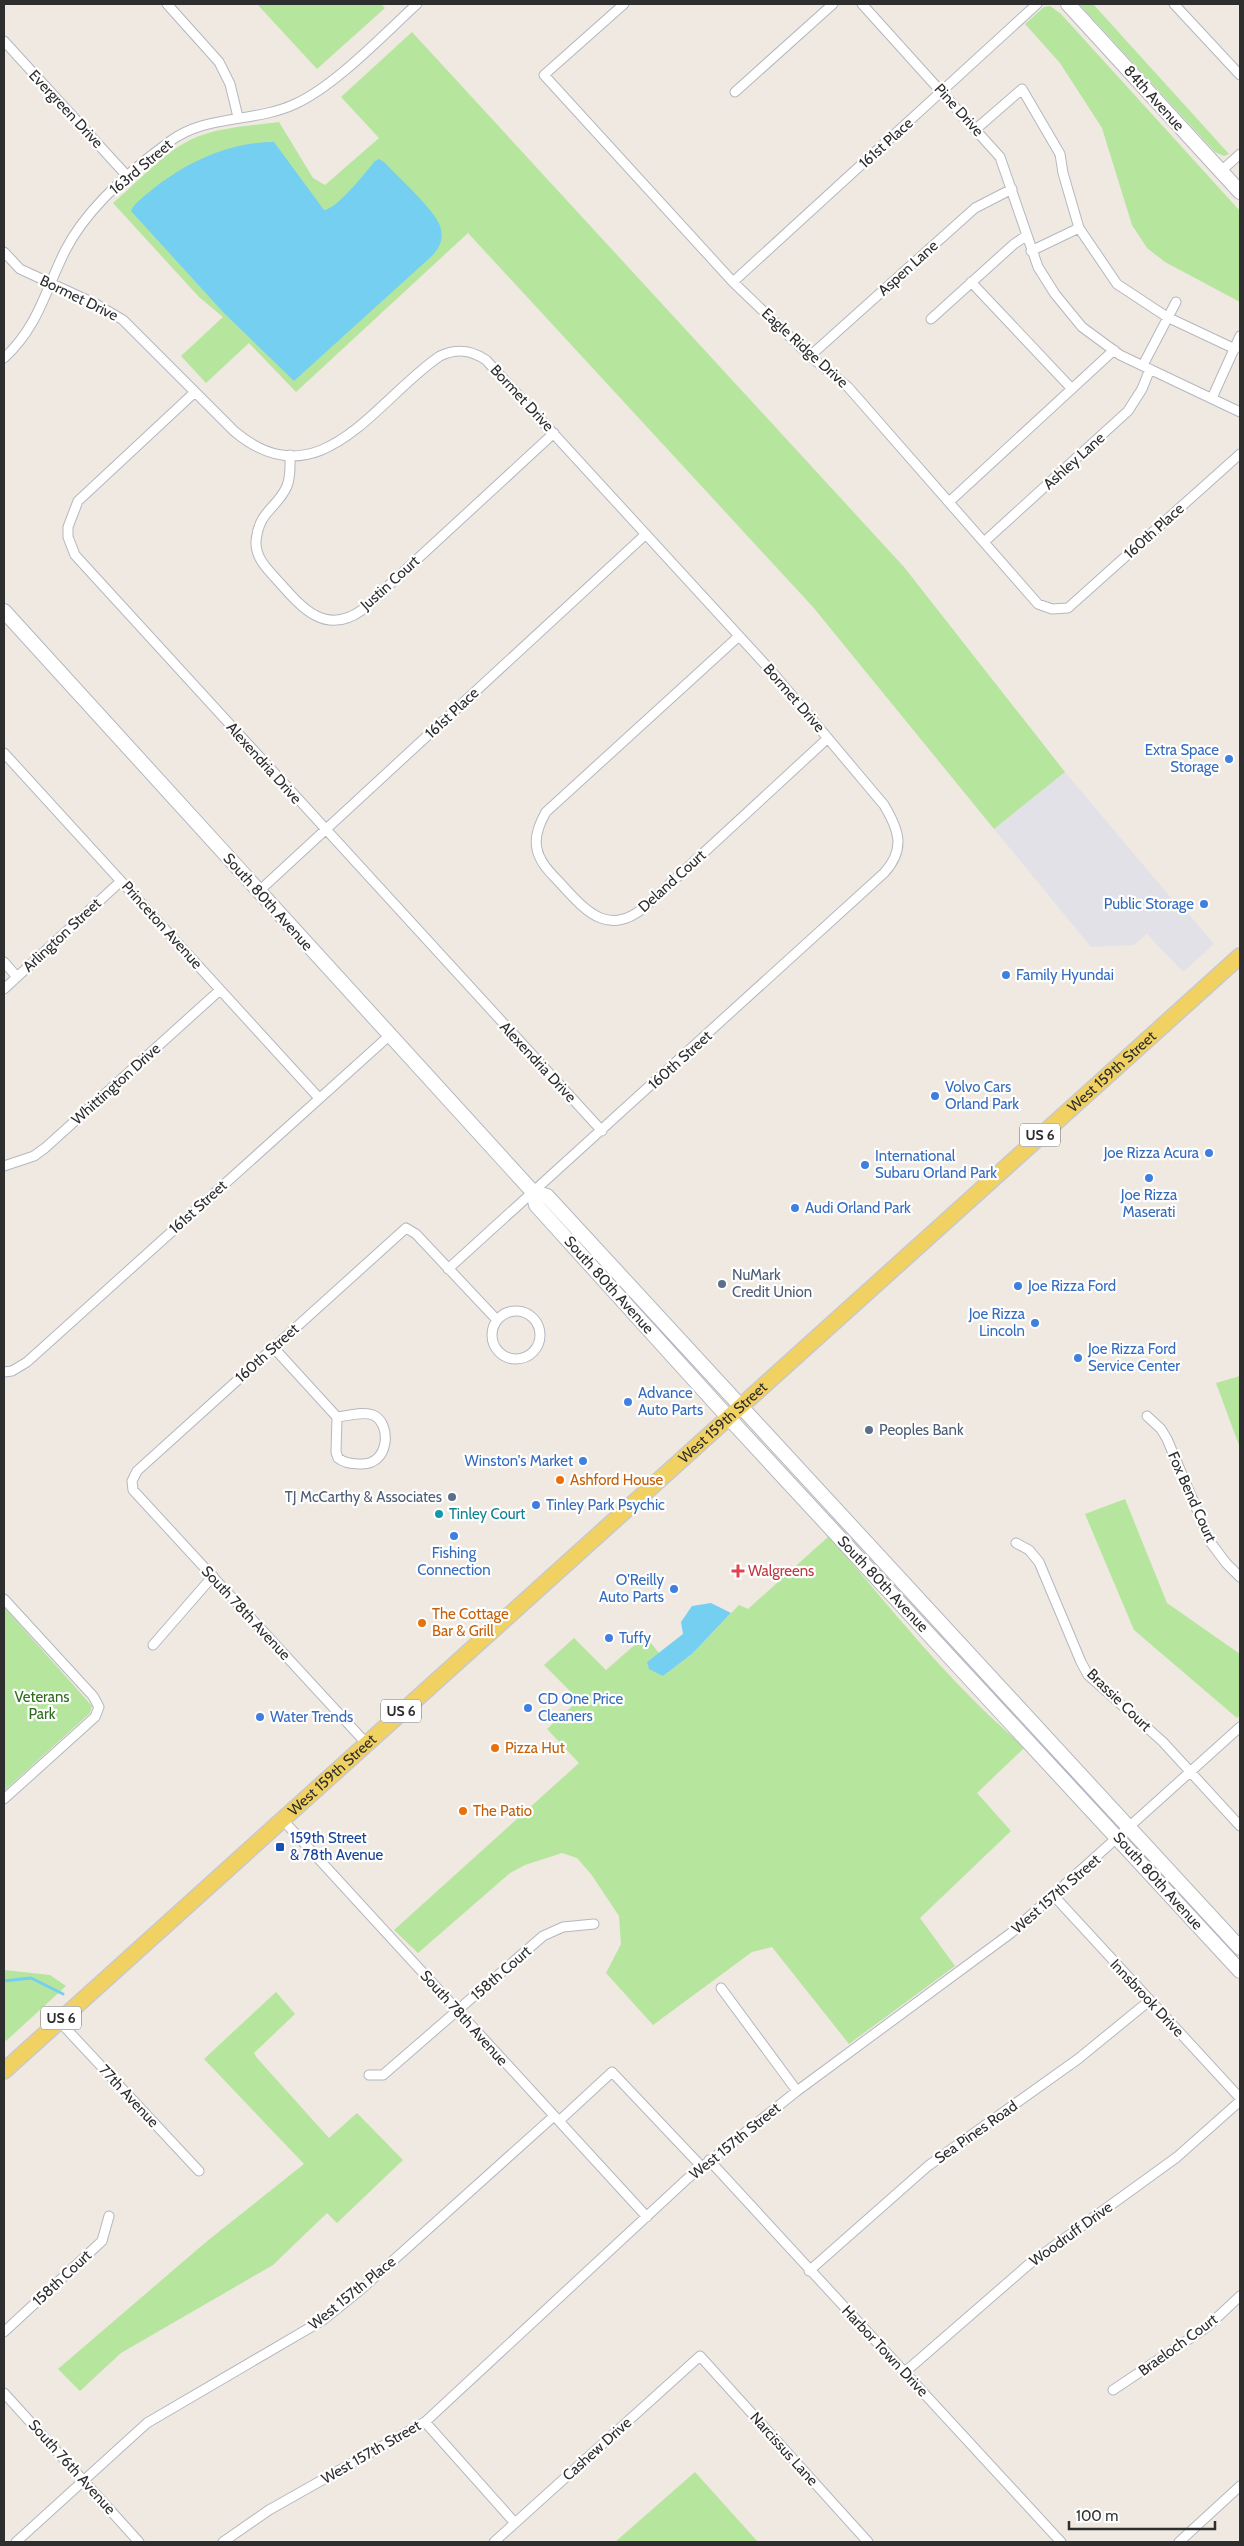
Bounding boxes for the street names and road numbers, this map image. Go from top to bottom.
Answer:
street label: 84th Avenue [1120,62,1188,135]
street label: Evergreen Drive [25,66,107,152]
street label: Pine Drive [931,80,988,140]
street label: 161st Place [855,114,917,172]
street label: 163rd Street [106,136,176,198]
street label: Aspen Lane [874,236,942,299]
street label: Bormet Drive [37,271,121,325]
street label: Eagle Ridge Drive [758,304,852,392]
street label: Bormet Drive [486,361,558,435]
street label: Ashley Lane [1040,429,1109,493]
street label: 160th Place [1120,499,1188,562]
street label: Justin Court [356,552,423,615]
street label: Bormet Drive [759,660,829,736]
street label: 161st Place [422,684,483,742]
street label: Alexendria Drive [223,718,306,808]
street label: Deland Court [635,846,709,916]
street label: South 80th Avenue [219,849,317,955]
street label: Princeton Avenue [118,877,206,973]
street label: Arlington Street [19,894,105,976]
street label: Alexendria Drive [496,1018,580,1106]
street label: 160th Street [645,1027,715,1093]
street label: West 159th Street [1064,1027,1160,1116]
street label: Whittington Drive [68,1039,164,1129]
road number: US 6 [1020,1124,1060,1146]
street label: 161st Street [165,1176,231,1238]
street label: South 80th Avenue [560,1232,658,1338]
street label: 160th Street [232,1320,302,1386]
street label: West 159th Street [675,1378,771,1467]
street label: Fox Bend Court [1164,1449,1220,1545]
street label: South 80th Avenue [834,1532,932,1636]
street label: South 78th Avenue [198,1562,294,1664]
street label: Brassie Court [1083,1665,1155,1735]
road number: US 6 [381,1700,421,1722]
street label: West 159th Street [284,1731,380,1819]
street label: South 80th Avenue [1109,1828,1207,1934]
street label: West 157th Street [1008,1851,1104,1937]
street label: 158th Court [467,1942,535,2004]
street label: Innsbrook Drive [1106,1955,1188,2041]
street label: South 78th Avenue [416,1967,512,2070]
road number: US 6 [41,2006,81,2030]
street label: 77th Avenue [95,2061,163,2131]
street label: Sea Pines Road [931,2097,1021,2167]
street label: West 157th Street [686,2099,784,2183]
street label: Woodruff Drive [1026,2198,1116,2270]
street label: 158th Court [29,2246,95,2310]
street label: West 157th Place [305,2252,399,2334]
street label: Harbor Town Drive [838,2302,932,2401]
street label: Braeloch Court [1135,2310,1221,2380]
street label: Narcissus Lane [746,2408,822,2490]
street label: Cashew Drive [559,2413,635,2485]
street label: South 76th Avenue [25,2416,119,2518]
street label: West 157th Street [318,2416,424,2488]

